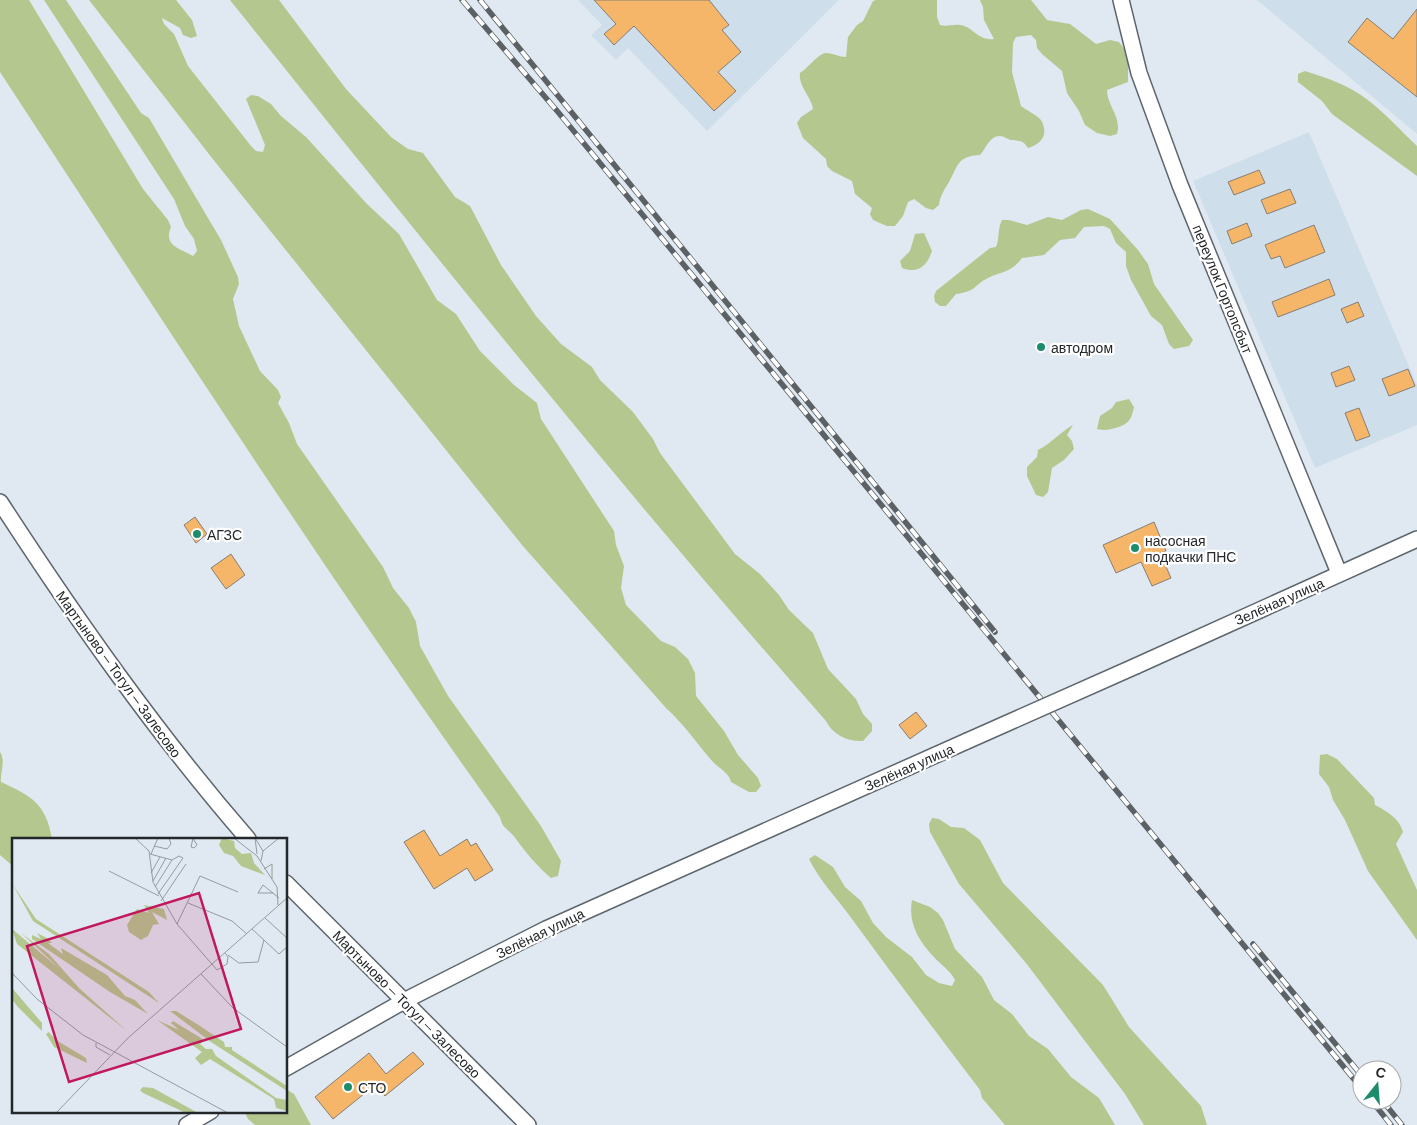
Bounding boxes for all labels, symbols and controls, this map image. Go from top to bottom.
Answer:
street label: переулок Гортопсбыт [1189,222,1257,356]
place label: автодром [1051,339,1113,356]
marker: автодром [1035,341,1047,353]
place label: АГЗС [207,526,242,543]
marker: АГЗС [191,528,203,540]
place label: насосная подкачки ПНС [1145,532,1236,565]
marker: насосная подкачки ПНС [1129,542,1141,554]
street label: Зелёная улица [1232,574,1327,628]
street label: Мартыново — Тогул — Залесово [53,587,185,761]
street label: Зелёная улица [862,740,957,794]
inset map [12,838,288,1112]
street label: Зелёная улица [493,904,587,962]
street label: Мартыново — Тогул — Залесово [330,927,485,1082]
north arrow [1352,1060,1402,1110]
text: С [1374,1062,1388,1082]
place label: СТО [358,1079,387,1096]
marker: СТО [342,1081,354,1093]

